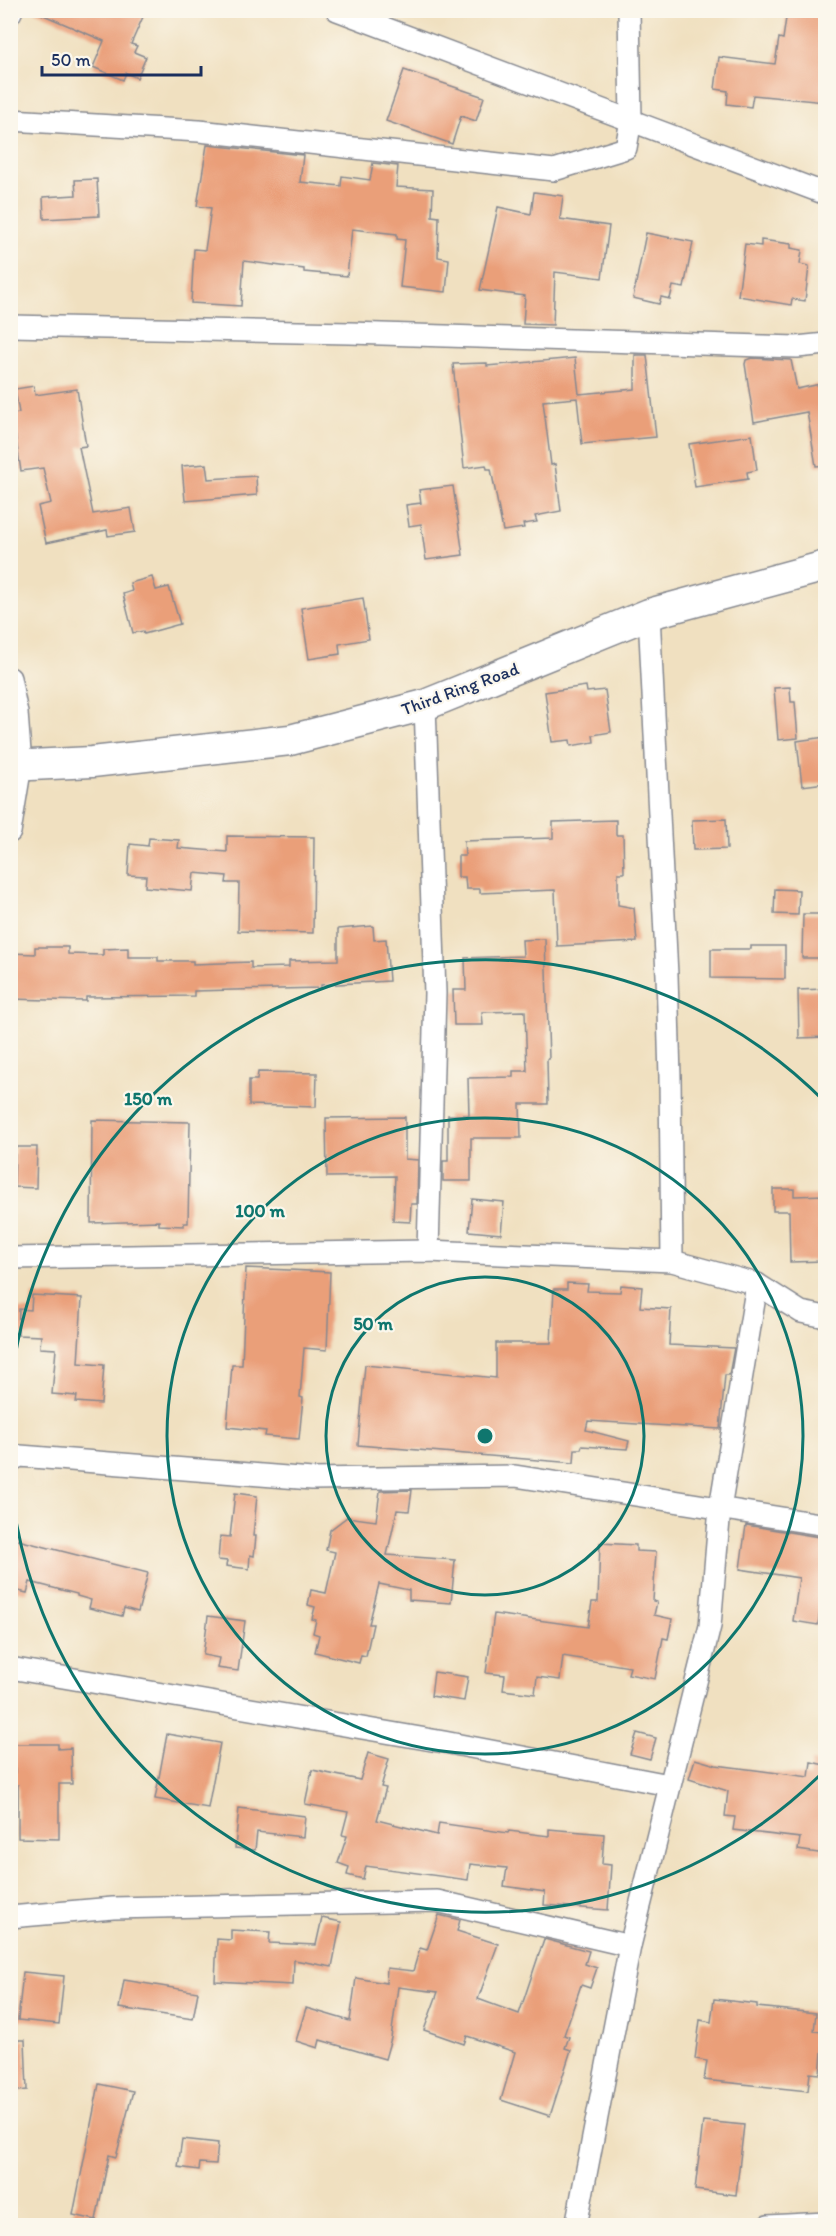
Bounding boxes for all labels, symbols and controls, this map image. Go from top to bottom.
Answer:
scale bar [42,39,201,77]
text: 50 m [51,49,91,71]
street label: Third Ring Road [398,657,522,720]
text: 150 m [124,1088,173,1110]
text: 100 m [235,1200,286,1222]
text: 50 m [353,1313,394,1335]
centre of rings [475,1426,495,1446]

